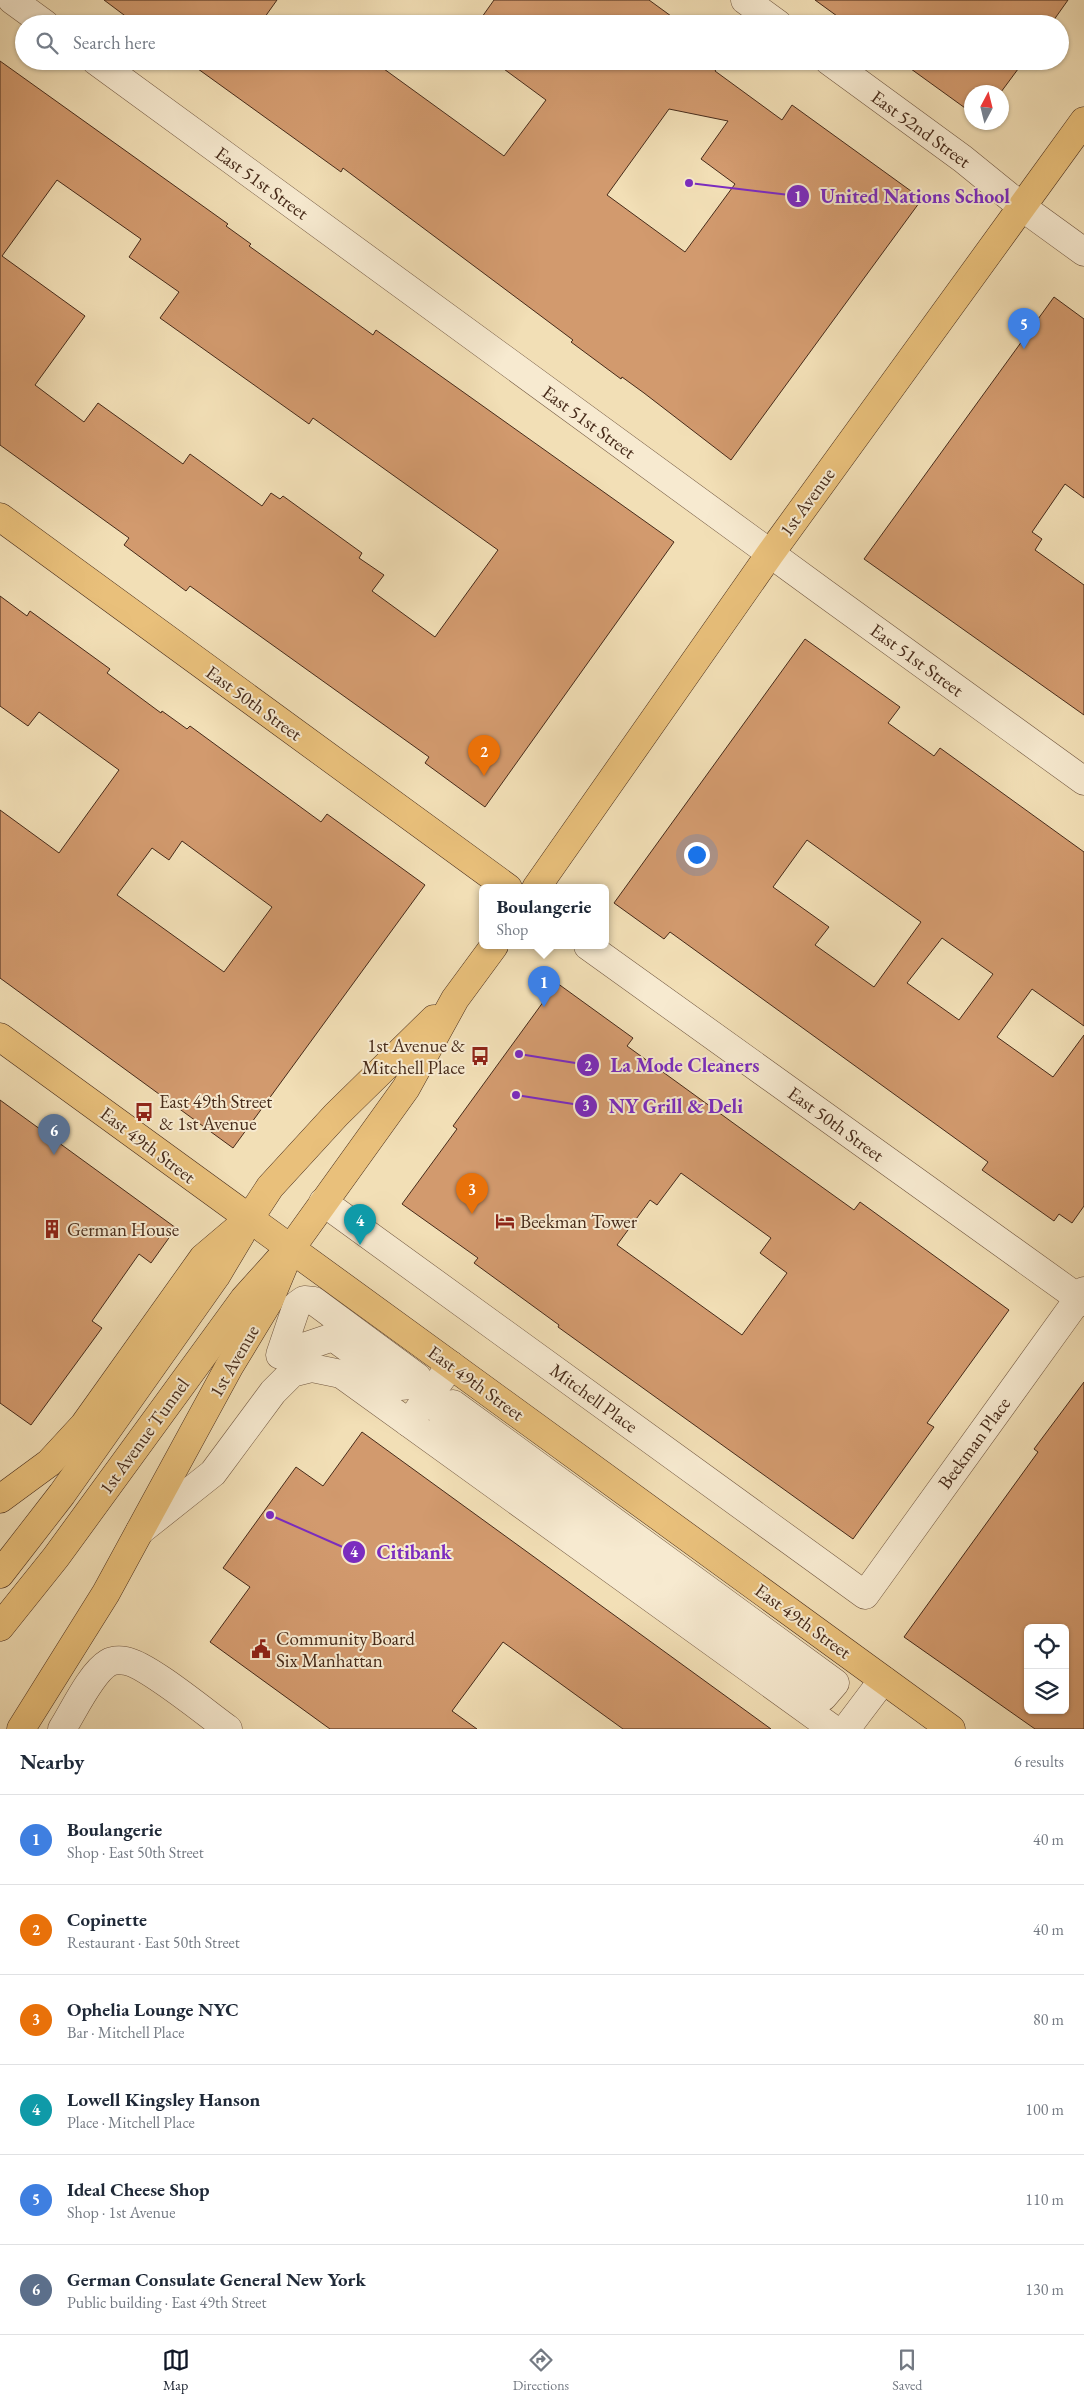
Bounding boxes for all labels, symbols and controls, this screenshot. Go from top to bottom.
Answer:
search box [15,15,1069,70]
icon: search [33,29,61,57]
text: Search here [73,30,155,55]
street label: East 52nd Street [866,84,976,174]
north arrow [964,85,1009,130]
street label: East 51st Street [210,141,314,225]
callout: United Nations School [785,179,1020,214]
text: United Nations School [820,183,1010,209]
text: 1 [794,187,802,206]
pin: 5 [1008,308,1040,349]
street label: East 51st Street [537,380,641,464]
street label: 1st Avenue [774,462,840,542]
street label: East 51st Street [865,618,969,702]
street label: East 50th Street [201,660,307,746]
pin: 2 [468,735,500,776]
your location [684,842,710,868]
popup [479,884,609,949]
text: Boulangerie [496,894,592,919]
text: Shop [496,919,528,940]
pin: 1 [528,966,560,1007]
place label: 1st Avenue & Mitchell Place [362,1033,465,1080]
bus stop icon: 1st Avenue & Mitchell Place [469,1045,491,1067]
callout: La Mode Cleaners [575,1048,769,1083]
text: La Mode Cleaners [611,1052,759,1078]
text: 2 [584,1056,592,1075]
street label: East 50th Street [783,1081,889,1167]
callout: NY Grill & Deli [574,1088,753,1123]
place label: East 49th Street & 1st Avenue [159,1089,272,1136]
text: NY Grill & Deli [609,1093,743,1119]
text: 3 [582,1096,590,1115]
street label: East 49th Street [95,1101,201,1189]
bus stop icon: East 49th Street & 1st Avenue [133,1101,155,1123]
pin: 6 [38,1114,70,1155]
pin: 3 [456,1173,488,1214]
pin: 4 [344,1204,376,1245]
place label: Beekman Tower [520,1209,638,1234]
hotel icon: Beekman Tower [494,1210,516,1232]
place label: German House [67,1217,179,1242]
building icon: German House [41,1218,63,1240]
street label: 1st Avenue [203,1320,265,1402]
street label: East 49th Street [423,1340,529,1426]
street label: Mitchell Place [545,1358,643,1438]
street label: 1st Avenue Tunnel [93,1372,195,1499]
street label: Beekman Place [932,1392,1016,1494]
callout: Citibank [341,1534,462,1569]
text: Citibank [376,1539,453,1565]
text: 4 [350,1542,359,1561]
street label: East 49th Street [750,1578,856,1664]
map controls [1024,1624,1069,1714]
button: locate [1024,1624,1069,1669]
place label: Community Board Six Manhattan [276,1626,415,1673]
public building icon: Community Board Six Manhattan [250,1638,272,1660]
button: layers [1024,1669,1069,1714]
text: Nearby [20,1748,84,1775]
text: 6 results [1014,1751,1064,1772]
text: Boulangerie [67,1817,162,1842]
text: 1 [32,1829,40,1850]
text: 40 m [1033,1829,1064,1850]
text: Shop · East 50th Street [67,1842,204,1863]
text: Copinette [67,1907,147,1932]
text: 2 [32,1919,40,1940]
text: 40 m [1033,1919,1064,1940]
text: Restaurant · East 50th Street [67,1932,240,1953]
text: Ophelia Lounge NYC [67,1997,239,2022]
text: 3 [32,2009,40,2030]
text: 80 m [1033,2009,1064,2030]
text: Bar · Mitchell Place [67,2022,184,2043]
text: Lowell Kingsley Hanson [67,2087,260,2112]
text: 4 [32,2099,40,2120]
text: 100 m [1025,2099,1064,2120]
text: Place · Mitchell Place [67,2112,195,2133]
text: Ideal Cheese Shop [67,2177,209,2202]
text: 5 [32,2189,40,2210]
text: 110 m [1025,2189,1064,2210]
text: Shop · 1st Avenue [67,2202,176,2223]
text: German Consulate General New York [67,2267,366,2292]
text: 6 [32,2279,40,2300]
text: 130 m [1025,2279,1064,2300]
text: Public building · East 49th Street [67,2292,267,2313]
tab: Map [162,2346,190,2394]
tab: Directions [513,2346,569,2394]
tab: Saved [892,2346,922,2394]

